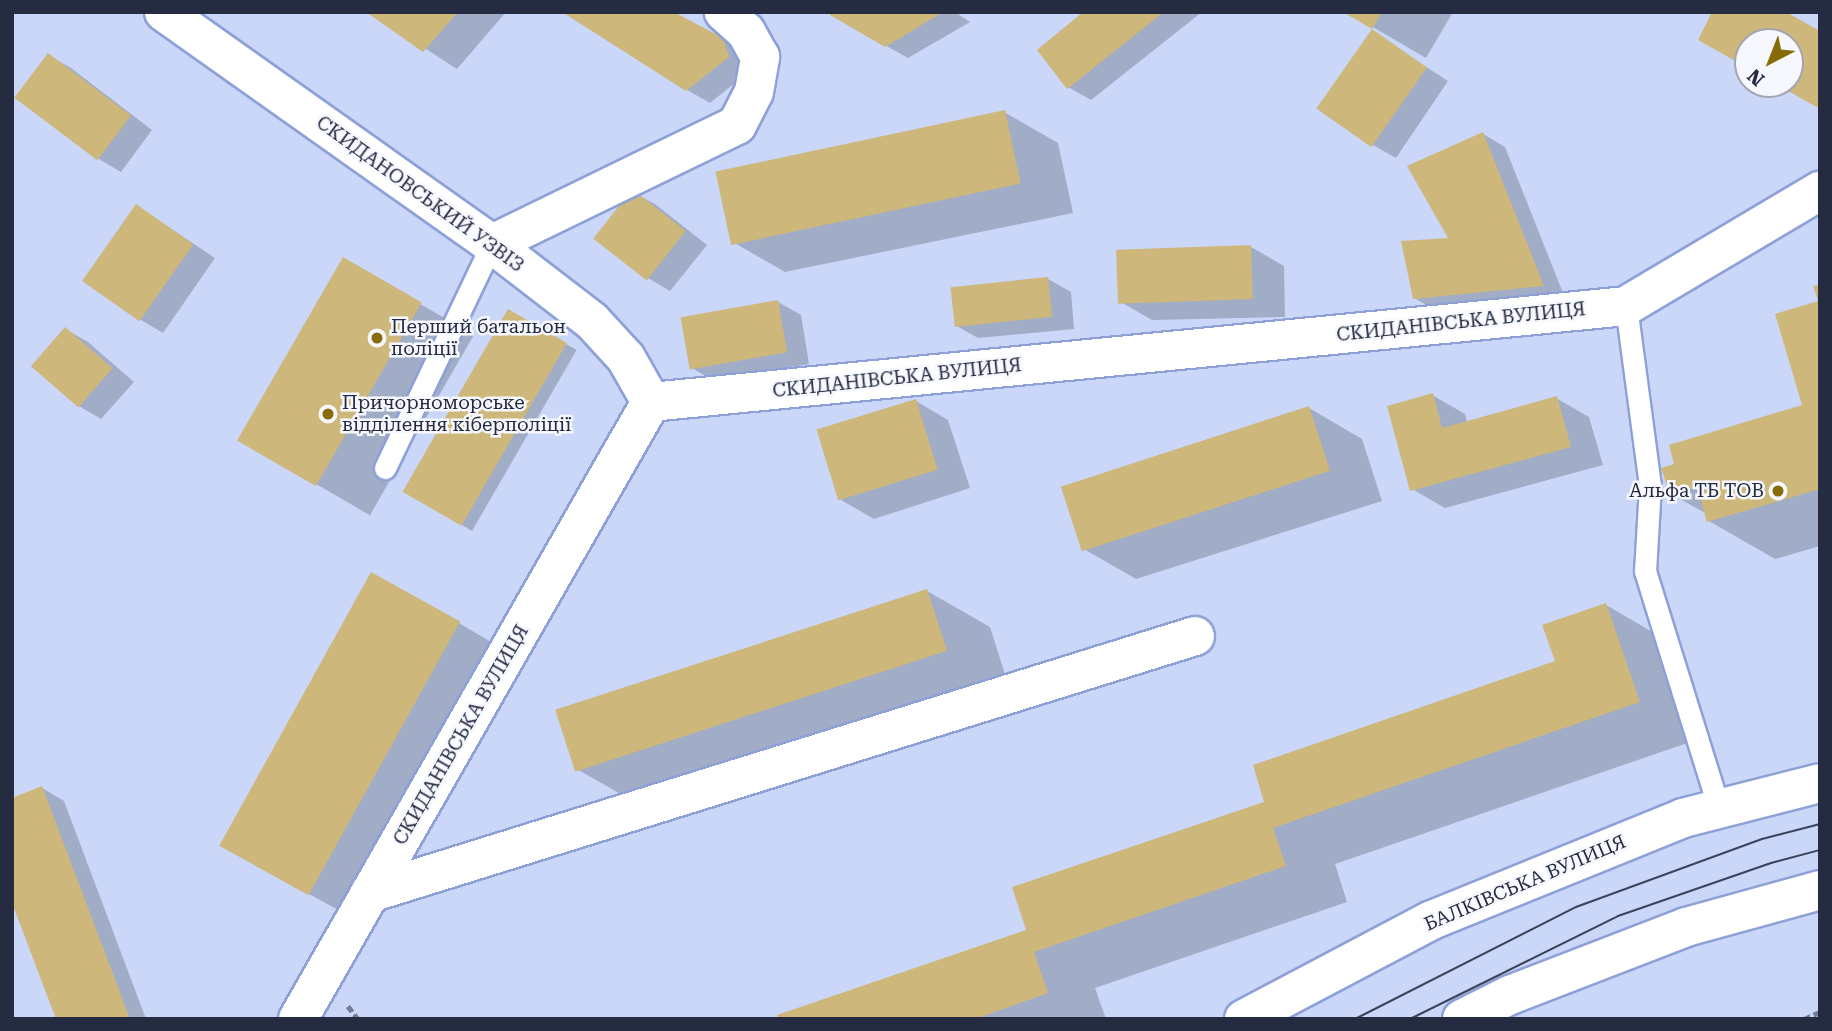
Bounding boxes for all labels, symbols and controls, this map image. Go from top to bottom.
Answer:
north arrow [1734,28,1804,98]
text: N [1743,64,1769,91]
street label: СКИДАНОВСЬКИЙ УЗВІЗ [312,111,528,277]
street label: СКИДАНІВСЬКА ВУЛИЦЯ [1335,298,1587,346]
place label: Перший батальон поліції [391,316,566,360]
marker: Перший батальон поліції [369,330,385,346]
street label: СКИДАНІВСЬКА ВУЛИЦЯ [771,354,1023,402]
place label: Причорноморське відділення кіберполіції [342,392,571,436]
marker: Причорноморське відділення кіберполіції [320,406,336,422]
place label: Альфа ТБ ТОВ [1629,480,1764,502]
marker: Альфа ТБ ТОВ [1770,483,1786,499]
street label: СКИДАНІВСЬКА ВУЛИЦЯ [389,621,533,849]
street label: БАЛКІВСЬКА ВУЛИЦЯ [1421,830,1629,936]

